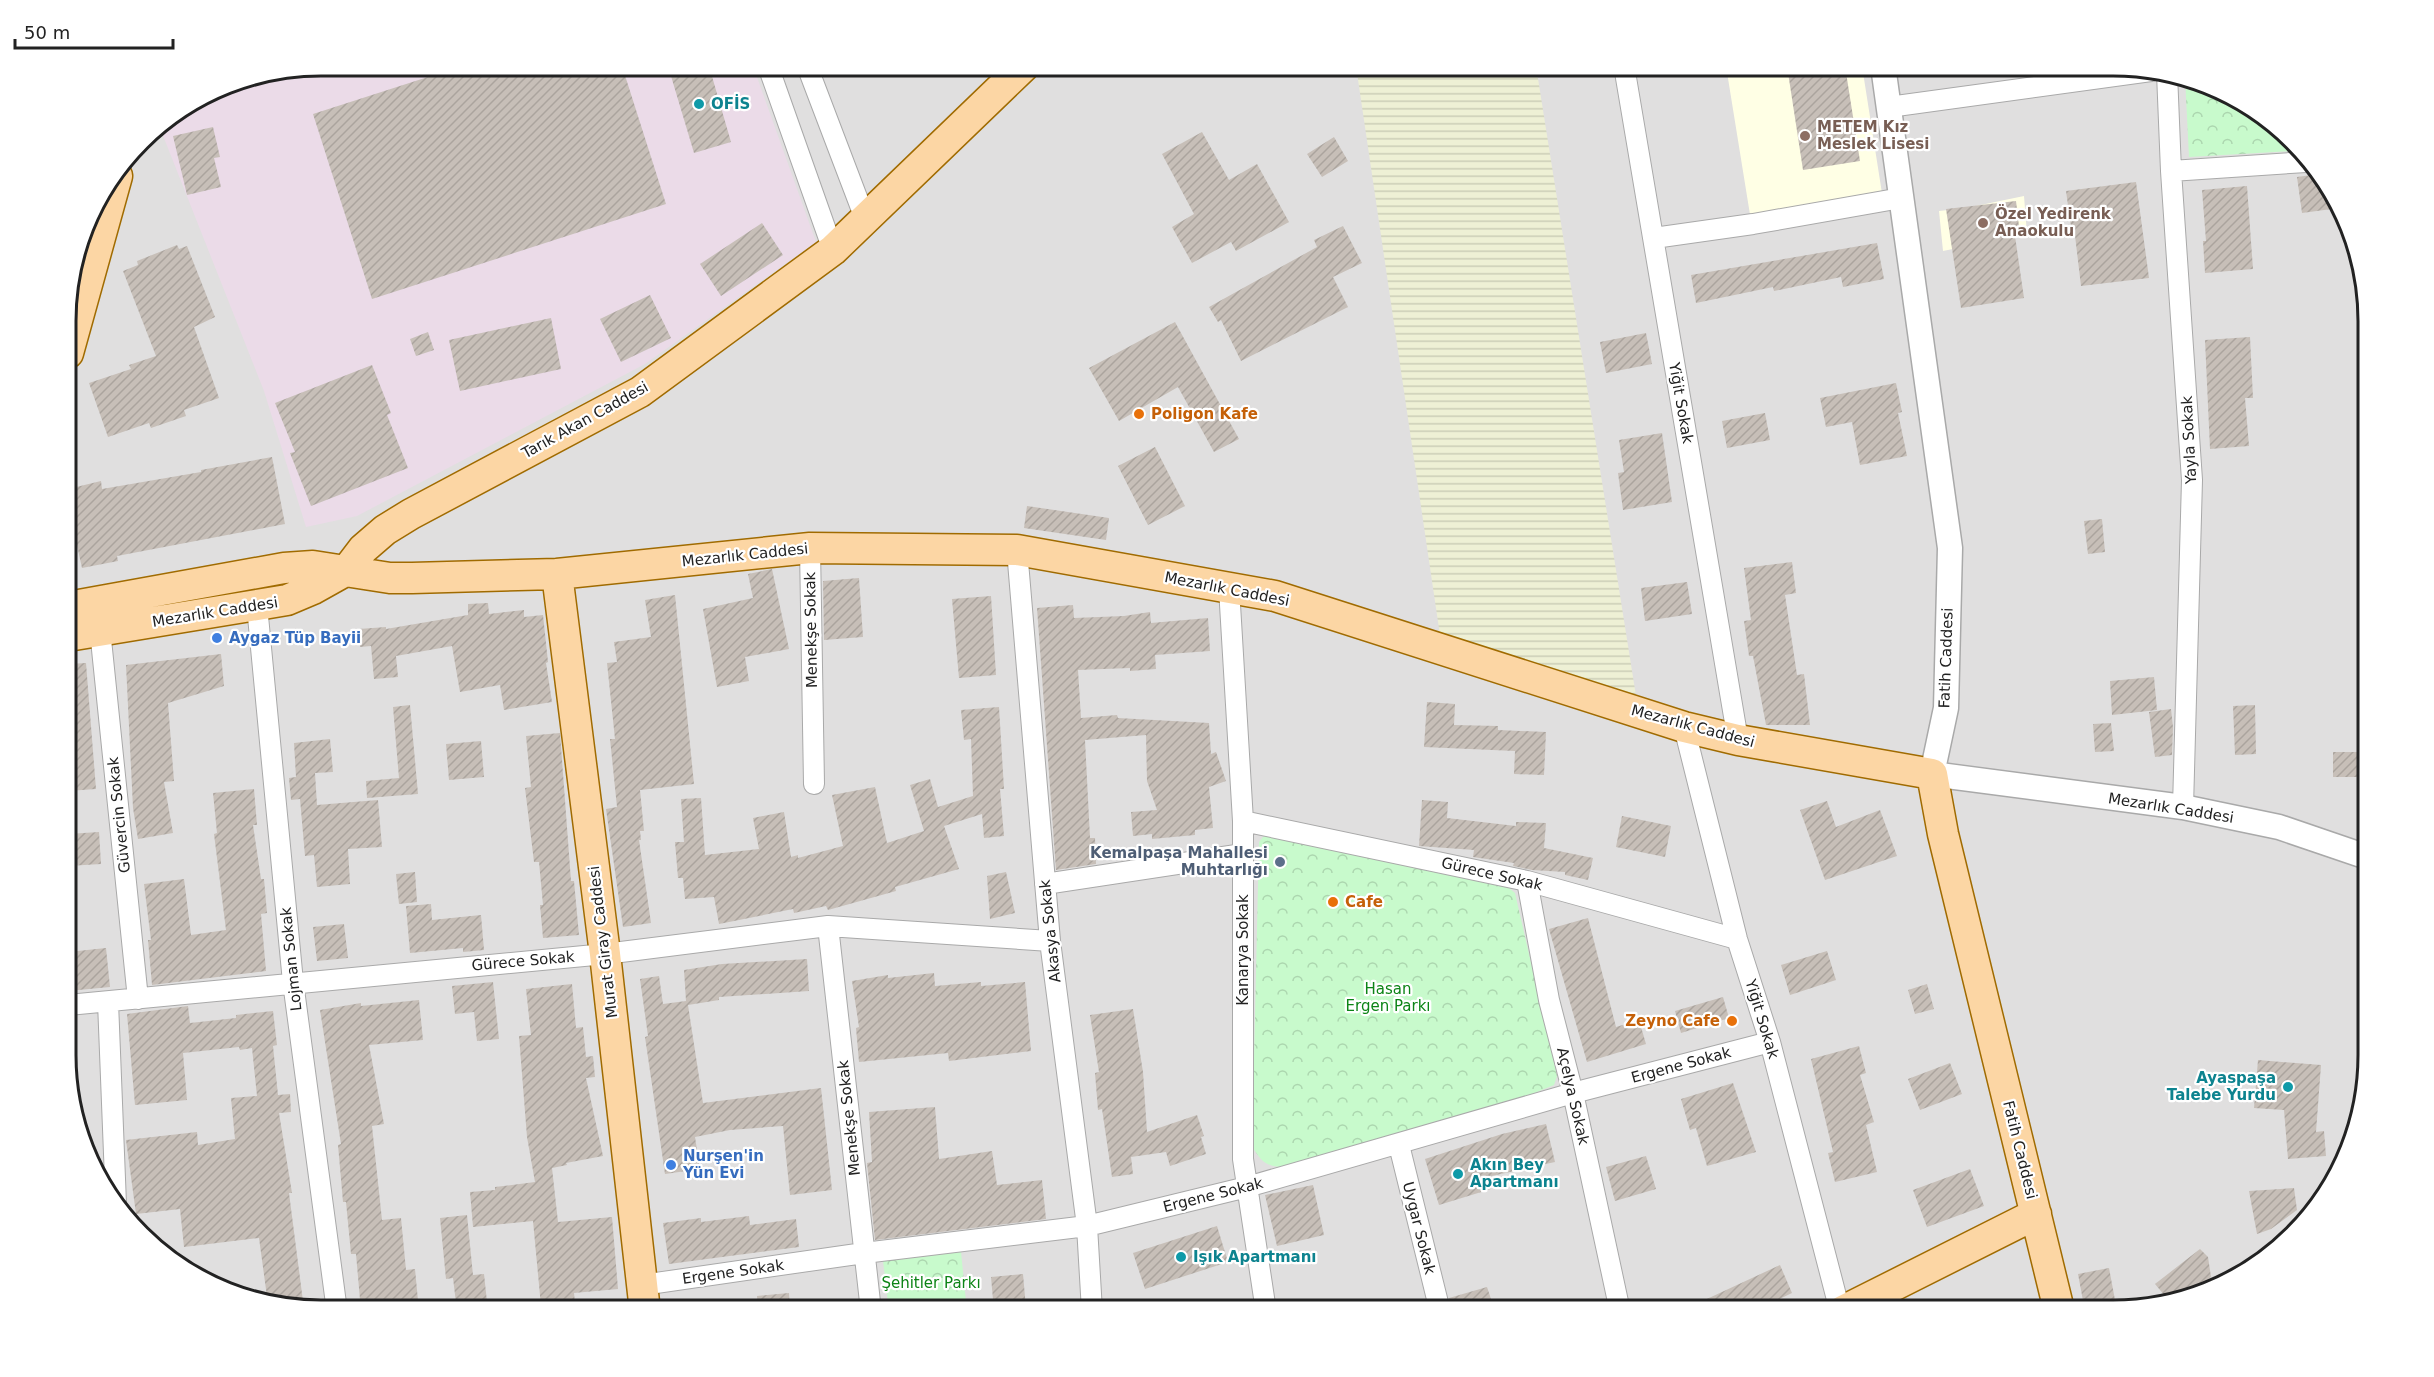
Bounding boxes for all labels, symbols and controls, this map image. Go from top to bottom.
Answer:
scale bar [15,12,172,50]
text: 50 m [24,22,70,43]
place label: OFİS [711,94,750,113]
marker: OFİS [692,97,706,111]
place label: METEM Kız Meslek Lisesi [1817,118,1929,153]
marker: METEM Kız Meslek Lisesi [1798,129,1812,143]
place label: Özel Yedirenk Anaokulu [1995,204,2112,240]
marker: Özel Yedirenk Anaokulu [1976,216,1990,230]
street label: Yiğit Sokak [1665,360,1697,445]
street label: Tarık Akan Caddesi [518,378,651,463]
street label: Yayla Sokak [2178,395,2200,486]
place label: Poligon Kafe [1151,405,1258,423]
marker: Poligon Kafe [1132,407,1146,421]
street label: Mezarlık Caddesi [681,539,809,571]
street label: Mezarlık Caddesi [1163,568,1291,610]
street label: Menekşe Sokak [801,571,821,688]
street label: Mezarlık Caddesi [151,593,279,631]
street label: Fatih Caddesi [1935,607,1957,709]
place label: Aygaz Tüp Bayii [229,629,361,647]
marker: Aygaz Tüp Bayii [210,631,224,645]
street label: Mezarlık Caddesi [1629,701,1757,751]
street label: Güvercin Sokak [104,756,134,874]
street label: Mezarlık Caddesi [2107,789,2235,827]
place label: Kemalpaşa Mahallesi Muhtarlığı [1090,844,1268,879]
street label: Gürece Sokak [1440,854,1545,894]
marker: Kemalpaşa Mahallesi Muhtarlığı [1273,855,1287,869]
street label: Murat Giray Caddesi [585,865,621,1019]
street label: Akasya Sokak [1036,878,1064,983]
place label: Cafe [1345,893,1383,911]
street label: Kanarya Sokak [1234,894,1252,1006]
marker: Cafe [1326,895,1340,909]
street label: Lojman Sokak [277,906,305,1012]
street label: Gürece Sokak [471,947,576,974]
street label: Yiğit Sokak [1741,976,1783,1061]
park label: Hasan Ergen Parkı [1346,980,1431,1015]
place label: Zeyno Cafe [1625,1012,1720,1030]
marker: Zeyno Cafe [1725,1014,1739,1028]
street label: Ergene Sokak [1629,1043,1733,1087]
street label: Açelya Sokak [1553,1046,1593,1147]
street label: Menekşe Sokak [834,1059,864,1177]
place label: Ayaspaşa Talebe Yurdu [2167,1069,2276,1104]
marker: Ayaspaşa Talebe Yurdu [2281,1080,2295,1094]
street label: Fatih Caddesi [1999,1099,2041,1201]
place label: Nurşen'in Yün Evi [682,1147,764,1182]
place label: Akın Bey Apartmanı [1470,1156,1559,1191]
marker: Nurşen'in Yün Evi [664,1158,678,1172]
marker: Akın Bey Apartmanı [1451,1167,1465,1181]
street label: Ergene Sokak [1161,1174,1265,1216]
street label: Uygar Sokak [1399,1180,1439,1276]
place label: Işık Apartmanı [1193,1248,1316,1266]
marker: Işık Apartmanı [1174,1250,1188,1264]
street label: Ergene Sokak [681,1256,785,1288]
park label: Şehitler Parkı [881,1274,981,1292]

